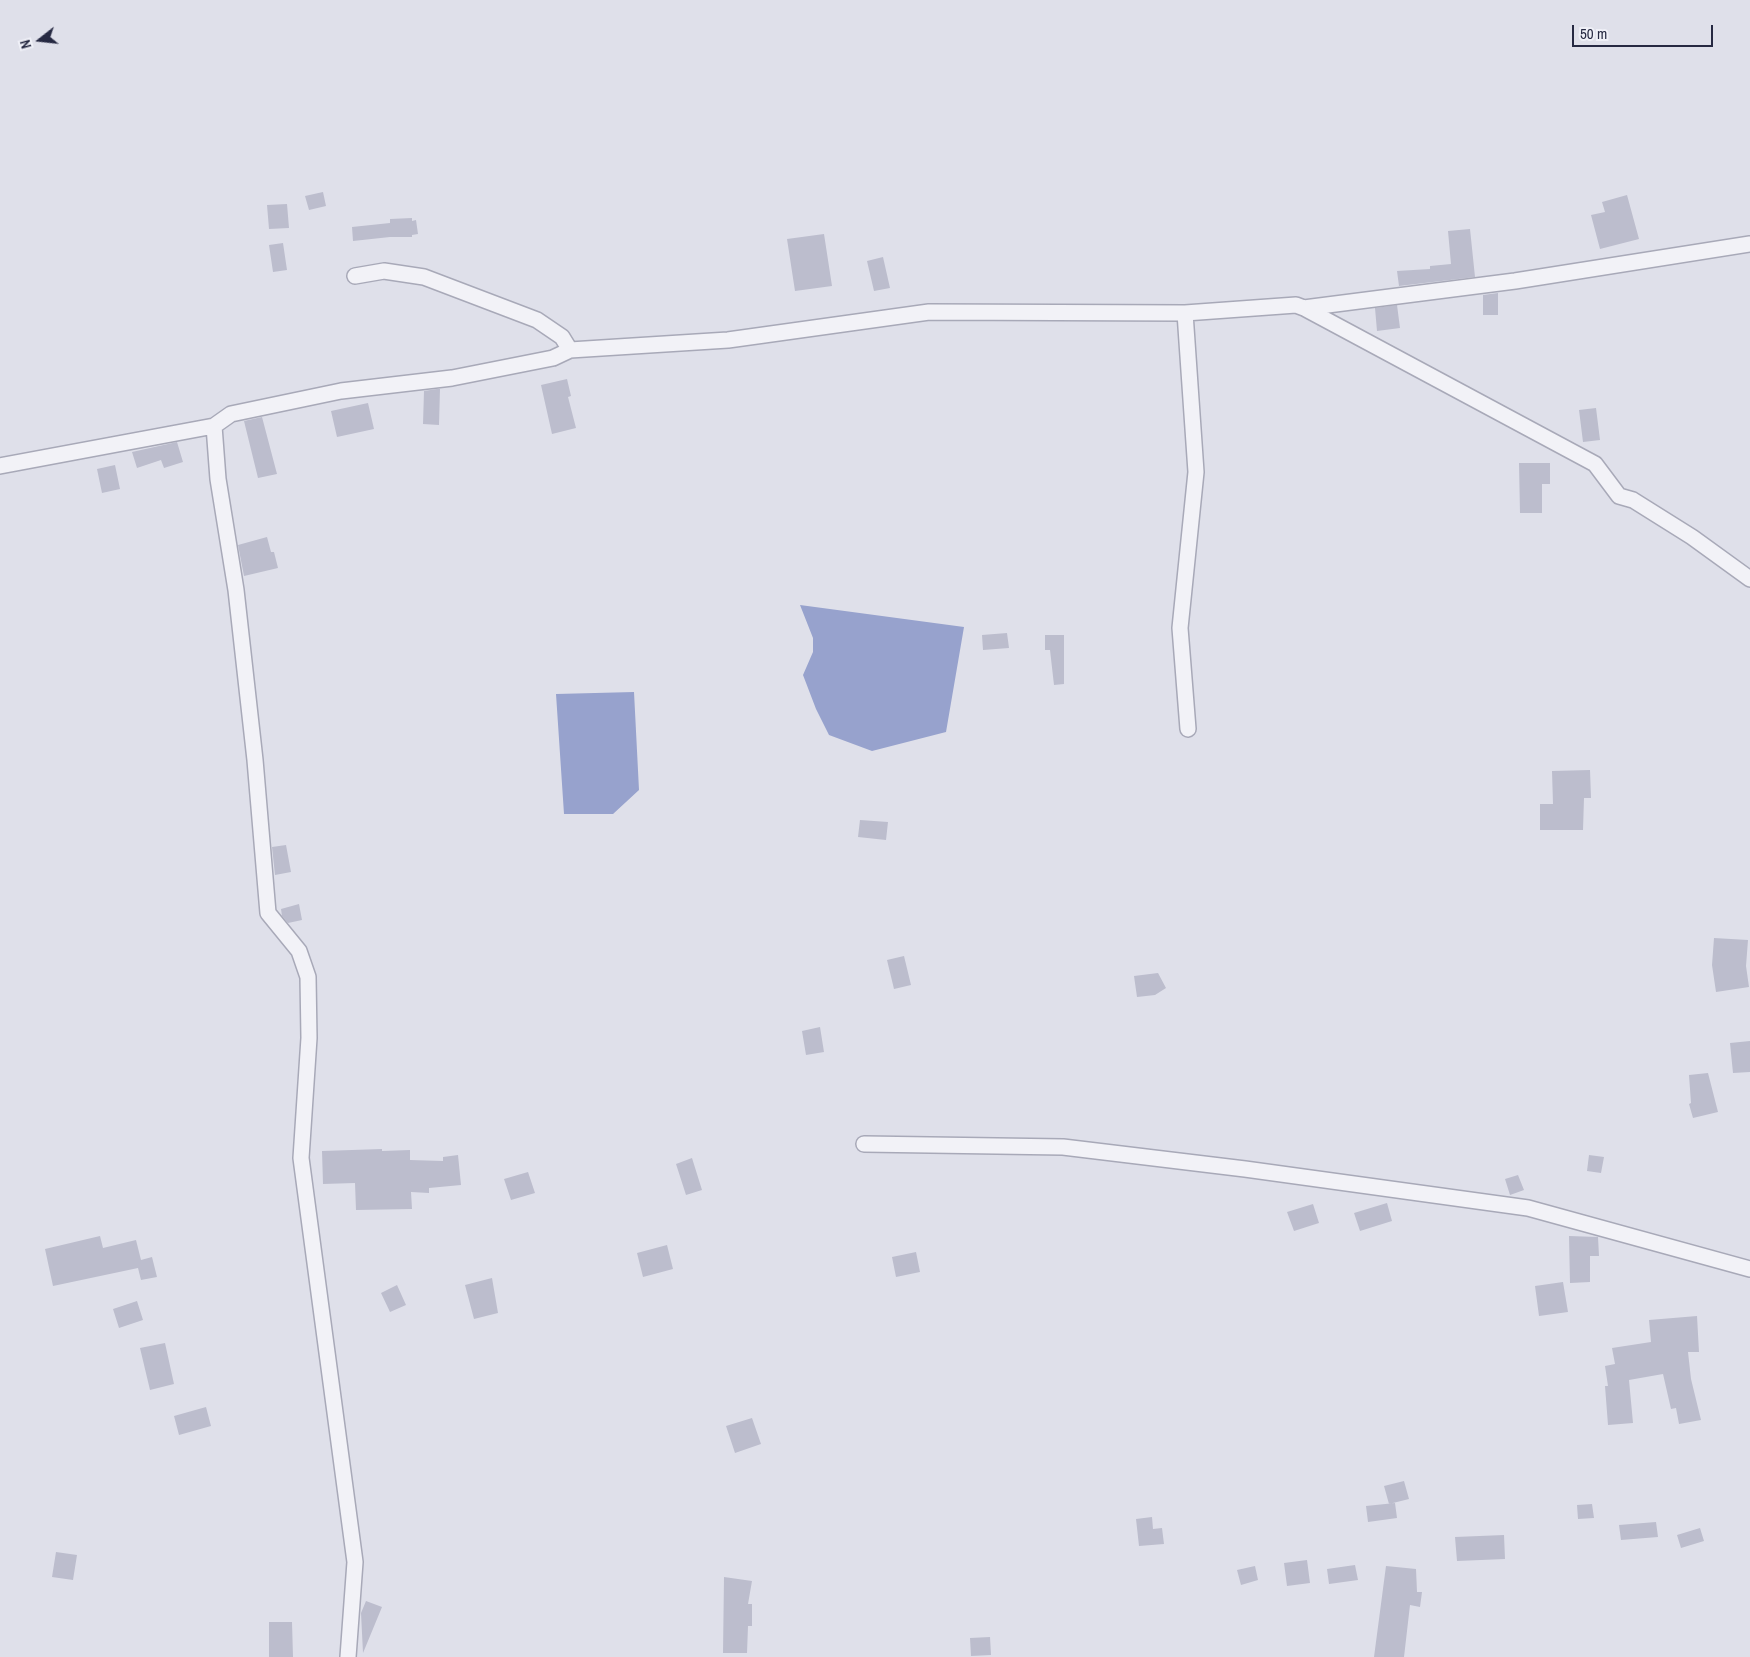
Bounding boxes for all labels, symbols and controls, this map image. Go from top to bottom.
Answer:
north arrow [15,15,65,65]
scale bar [1575,15,1716,47]
text: 50 m [1580,23,1607,44]
text: N [16,38,35,51]

